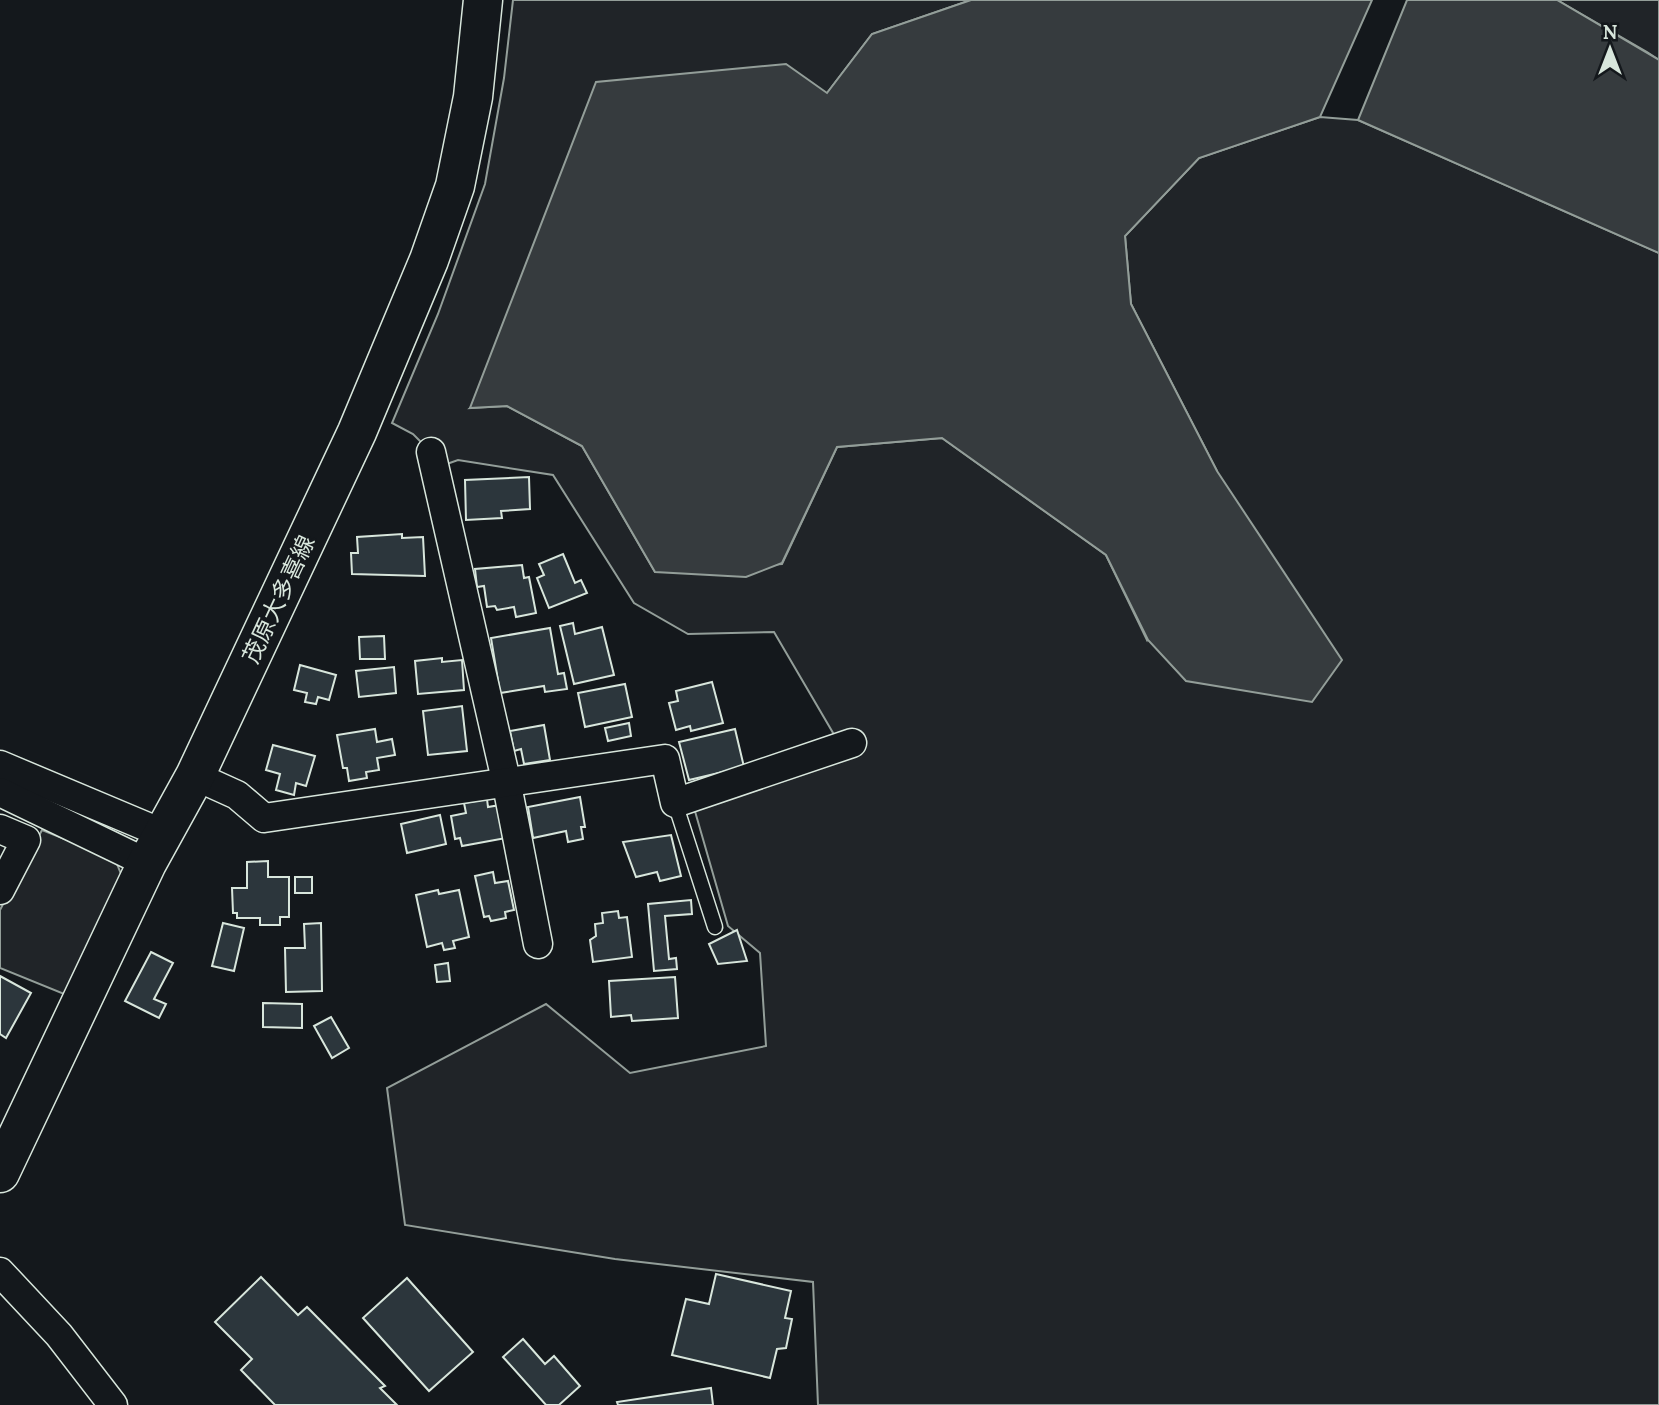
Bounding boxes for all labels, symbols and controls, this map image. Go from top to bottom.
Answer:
north arrow [1575,14,1645,84]
text: N [1603,20,1618,44]
street label: 茂原大多喜線 [236,530,320,668]

